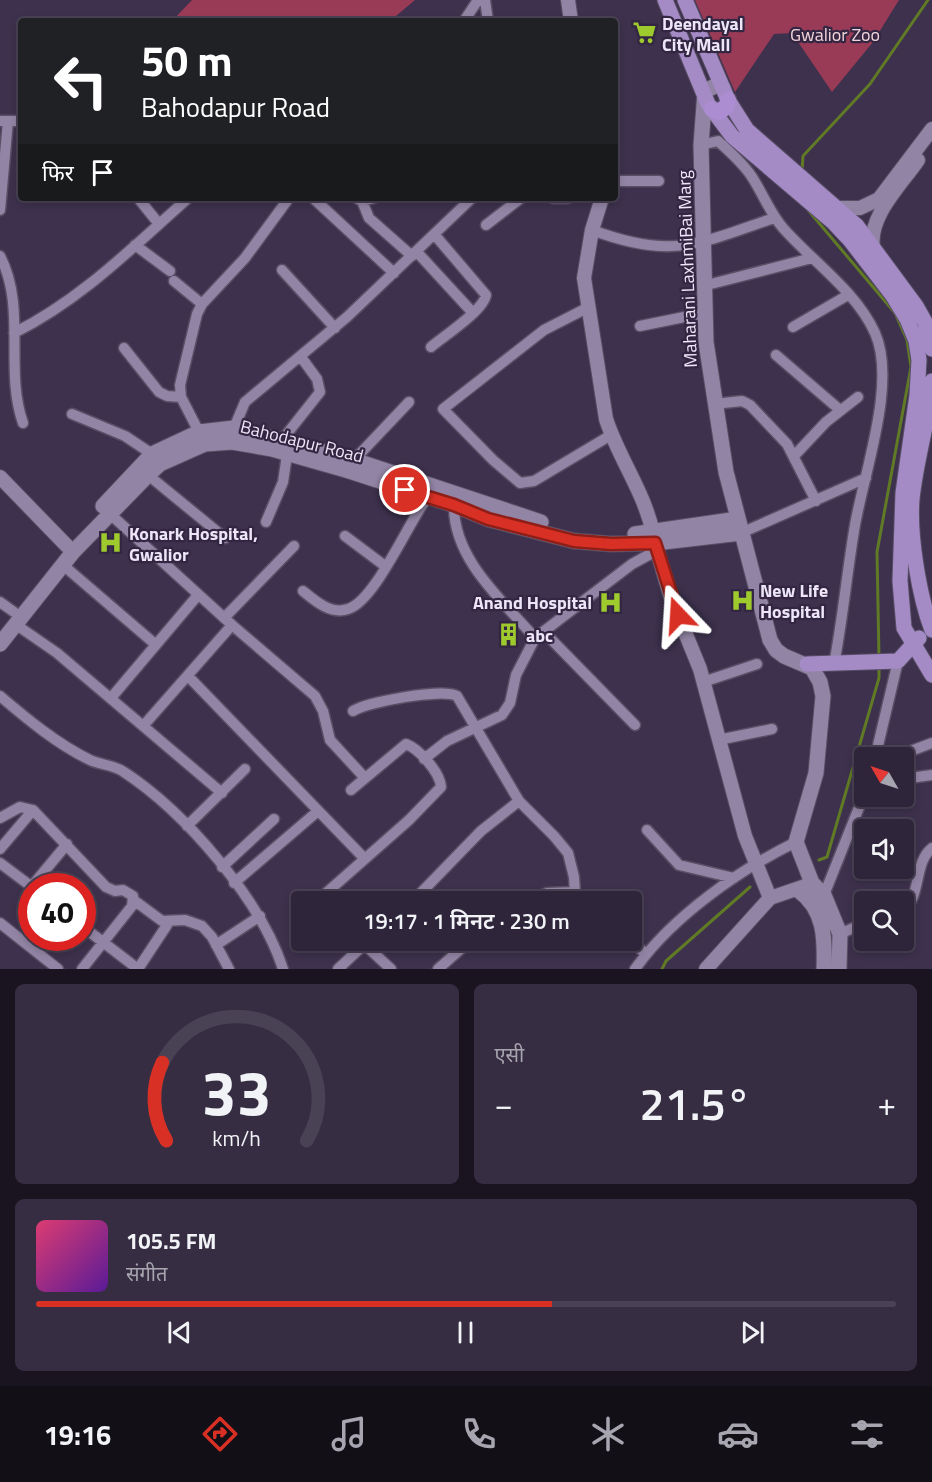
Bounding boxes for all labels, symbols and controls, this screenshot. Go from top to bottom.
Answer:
place label: Deendayal City Mall [662,10,744,58]
supermarket icon: Deendayal City Mall [631,20,657,46]
park label: Gwalior Zoo [790,21,880,48]
text: 50 m [141,28,233,92]
icon: left [42,42,120,120]
text: Bahodapur Road [141,86,330,127]
text: फिर [42,156,74,190]
icon: arrive [86,156,119,189]
street label: Maharani LaxhmiBai Marg [670,170,704,368]
street label: Bahodapur Road [238,413,366,469]
pin [379,464,430,515]
icon: arrive [388,473,421,506]
place label: Konark Hospital, Gwalior [129,520,258,568]
hospital icon: Konark Hospital, Gwalior [98,530,124,556]
place label: New Life Hospital [760,577,828,625]
position arrow [646,583,710,647]
hospital icon: New Life Hospital [729,587,755,613]
place label: Anand Hospital [473,589,592,616]
hospital icon: Anand Hospital [597,589,623,615]
building icon: abc [495,622,521,648]
place label: abc [526,622,553,649]
north arrow [854,747,914,807]
map controls [854,747,914,951]
button: sound [854,819,914,879]
speed limit sign: 40 [18,873,96,951]
button: search [854,891,914,951]
text: 19:17 · 1 मिनट · 230 m [363,904,570,938]
text: एसी [495,1039,524,1070]
text: 33 [202,1044,272,1139]
text: 21.5° [639,1069,751,1137]
text: − [495,1079,513,1129]
text: + [878,1079,896,1129]
text: km/h [212,1122,261,1154]
text: 105.5 FM [126,1224,216,1258]
text: संगीत [126,1258,167,1289]
icon: previous [163,1316,196,1349]
icon: pause [449,1316,482,1349]
icon: next [736,1316,769,1349]
icon: directions [199,1413,241,1455]
icon: music [328,1413,370,1455]
icon: phone [458,1413,500,1455]
icon: climate [587,1413,629,1455]
icon: car [717,1413,759,1455]
icon: filters [846,1413,888,1455]
text: 19:16 [44,1414,111,1455]

